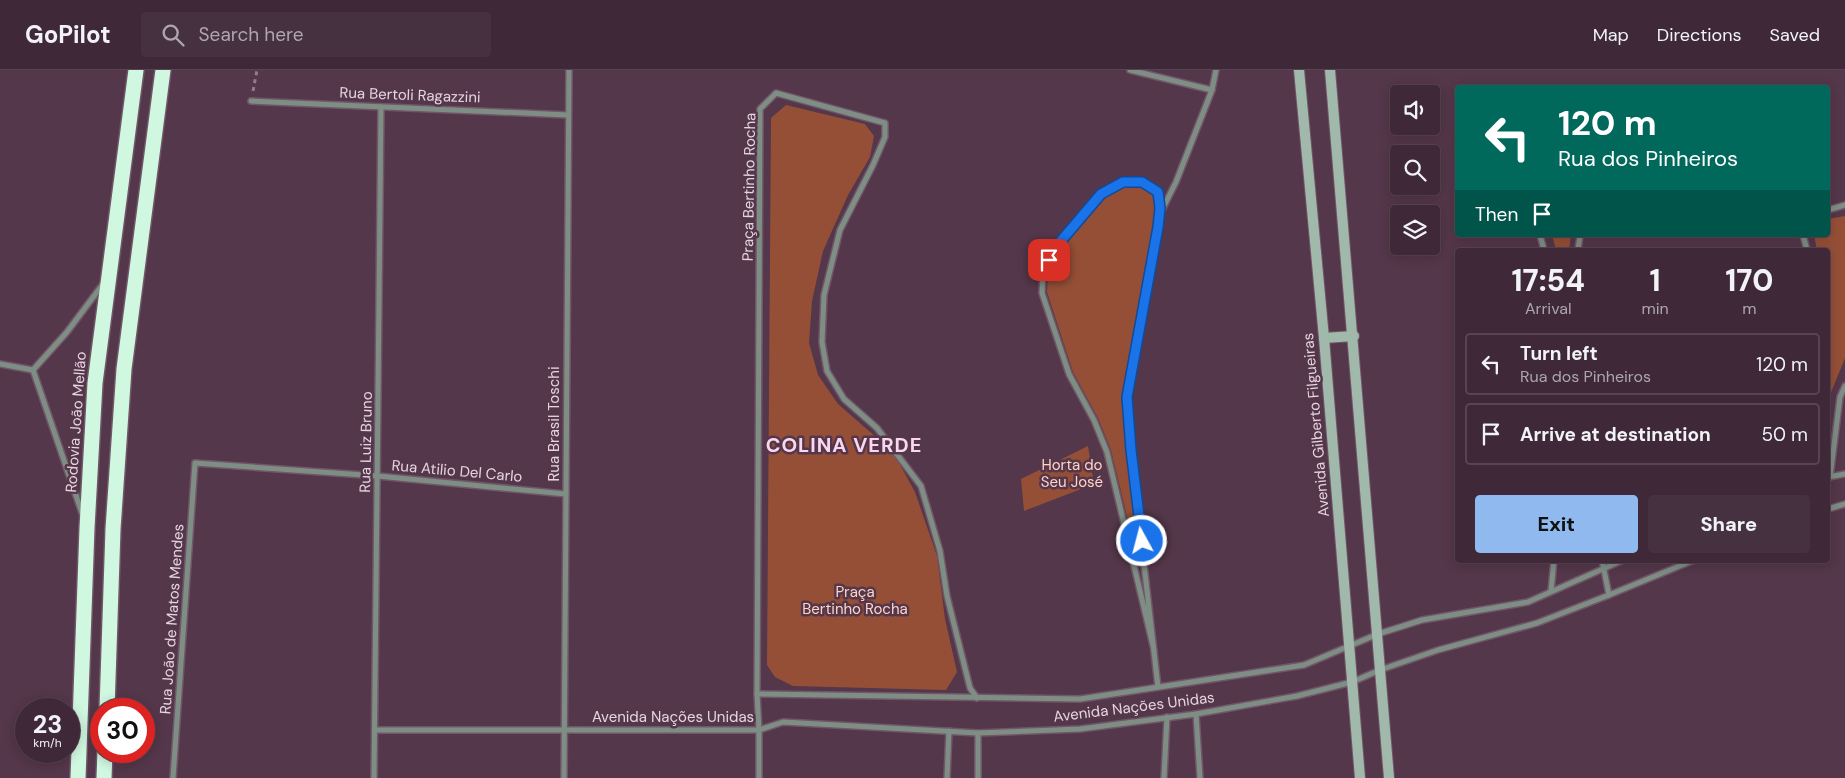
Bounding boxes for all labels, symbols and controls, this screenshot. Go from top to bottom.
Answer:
search box [141,12,491,57]
text: GoPilot [25,19,111,50]
icon: search [159,21,187,49]
text: Search here [199,22,303,47]
text: Map [1593,23,1629,47]
text: Directions [1657,23,1742,47]
text: Saved [1770,23,1820,47]
street label: Rua Bertoli Ragazzini [339,83,481,107]
map controls [1390,85,1440,255]
button: sound [1390,85,1440,135]
text: 120 m [1558,100,1657,146]
icon: left [1475,105,1540,170]
street label: Praça Bertinho Rocha [738,113,760,261]
text: Rua dos Pinheiros [1558,144,1738,173]
button: search [1390,145,1440,195]
icon: arrive [1528,200,1556,228]
text: Then [1475,202,1518,227]
button: layers [1390,205,1440,255]
pin [1028,239,1070,281]
icon: arrive [1035,246,1063,274]
text: 17:54 [1512,261,1585,300]
text: 1 [1649,261,1661,300]
text: 170 [1725,261,1773,300]
text: Arrival [1525,298,1572,319]
text: min [1641,298,1669,319]
text: m [1742,298,1756,319]
street label: Avenida Gilberto Filgueiras [1298,332,1334,518]
text: Turn left [1520,341,1598,366]
icon: left [1477,350,1505,378]
street label: Rodovia João Mellão [61,351,91,493]
text: 120 m [1756,352,1808,377]
street label: Rua Brasil Toschi [544,366,564,482]
text: Rua dos Pinheiros [1520,366,1651,387]
street label: Rua Luiz Bruno [355,391,377,493]
icon: arrive [1477,420,1505,448]
text: Arrive at destination [1520,422,1711,447]
text: 50 m [1761,422,1808,447]
district label: COLINA VERDE [766,432,922,458]
street label: Rua Atilio Del Carlo [391,455,523,487]
park label: Horta do Seu José [1041,455,1103,492]
button: Exit [1475,495,1638,553]
button: Share [1648,495,1810,553]
position arrow [1115,514,1167,566]
street label: Rua João de Matos Mendes [155,523,189,715]
park label: Praça Bertinho Rocha [802,582,908,619]
street label: Avenida Nações Unidas [1052,687,1216,727]
speed limit sign: 30 [90,698,155,763]
street label: Avenida Nações Unidas [592,707,754,727]
text: 23 [33,708,62,741]
text: km/h [33,735,62,751]

